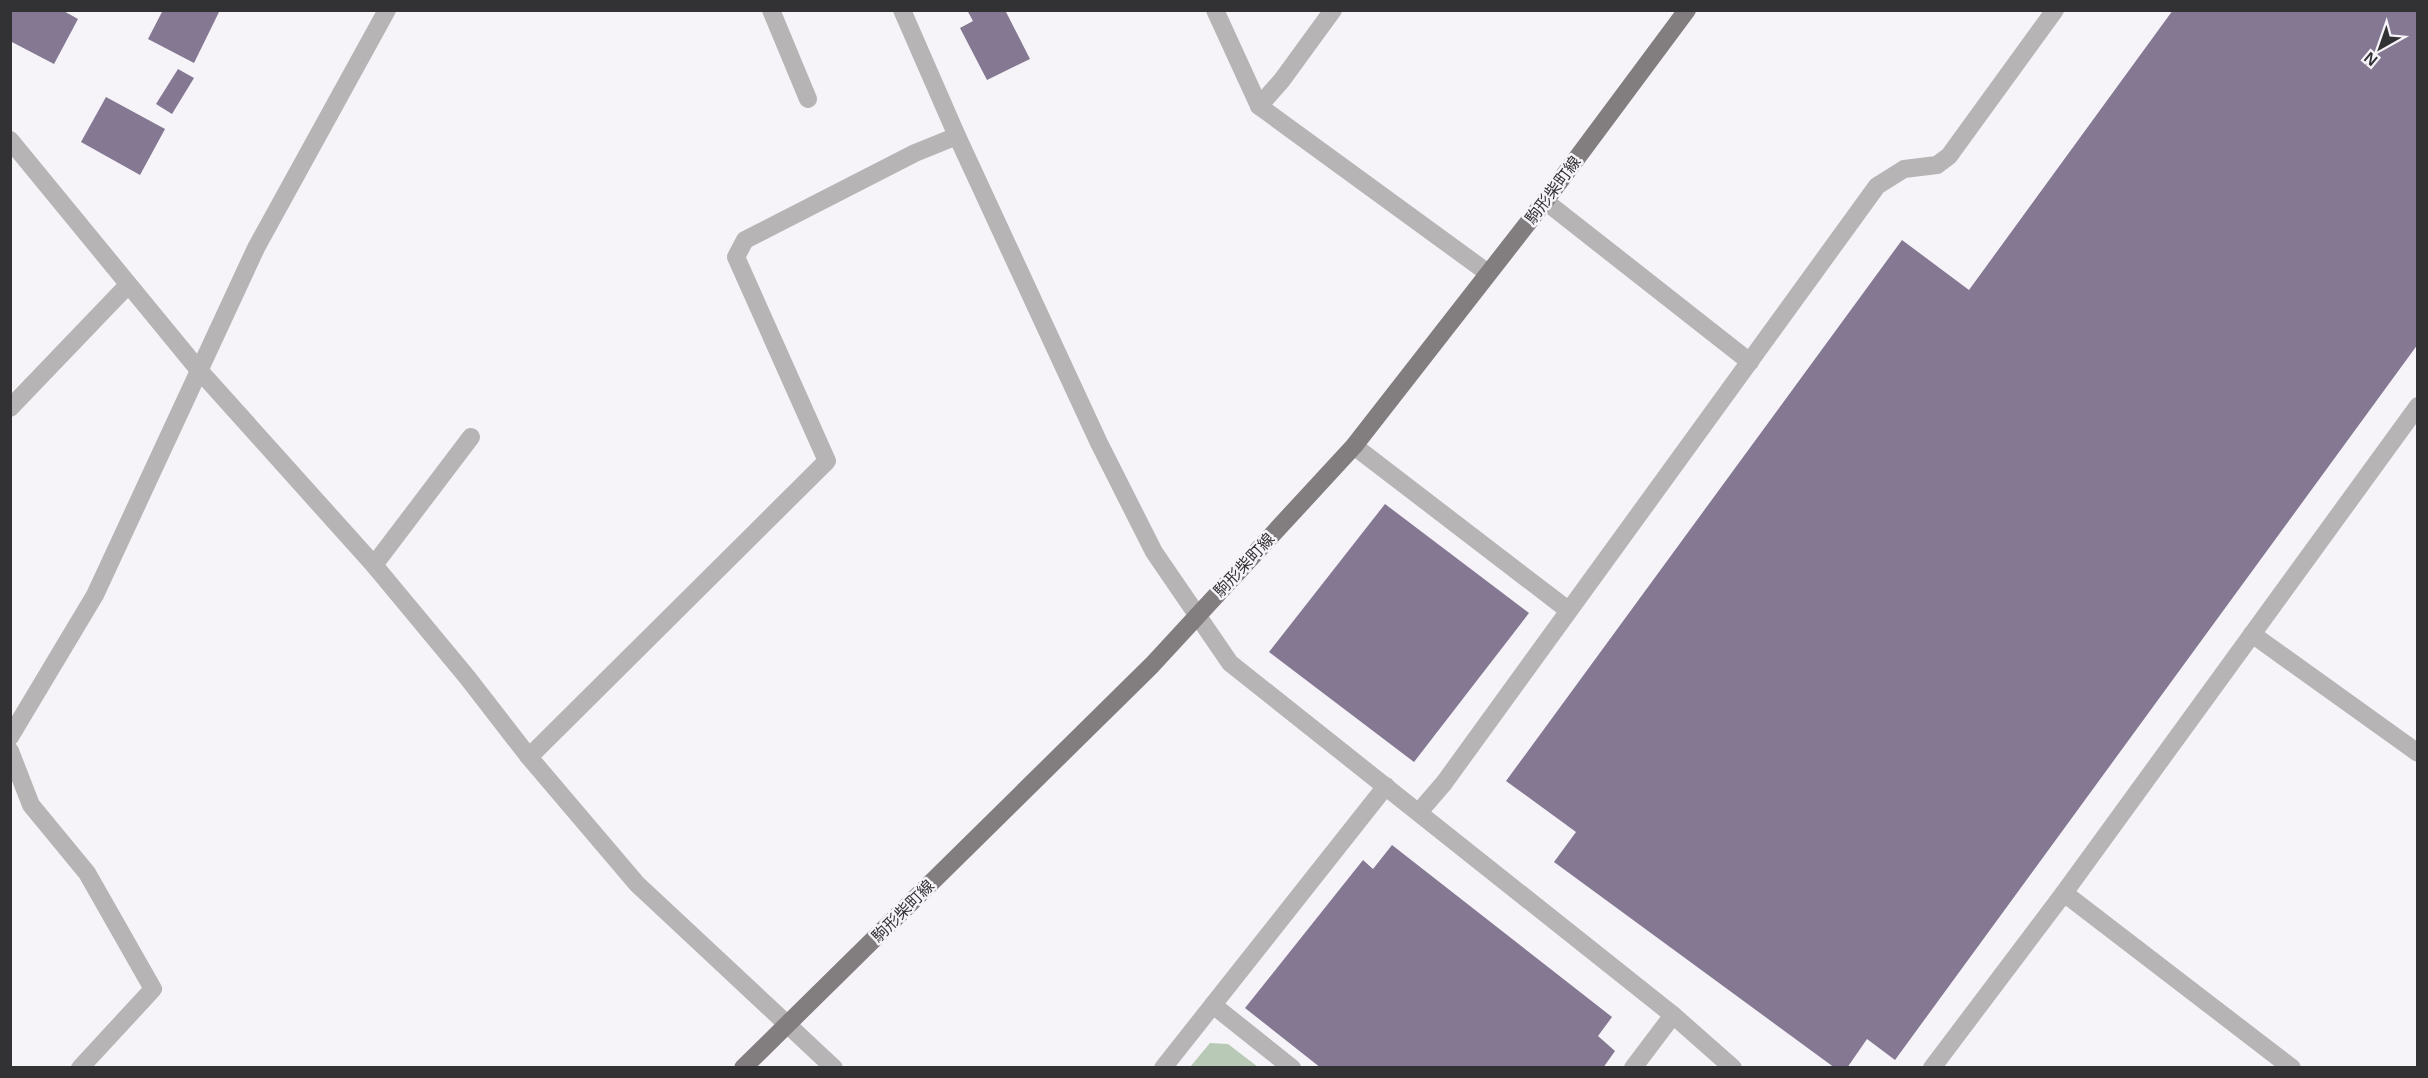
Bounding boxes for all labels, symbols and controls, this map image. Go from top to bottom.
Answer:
north arrow [2350,18,2410,78]
text: N [2361,49,2381,69]
street label: 駒形柴町線 [1522,153,1584,227]
street label: 駒形柴町線 [1210,530,1278,600]
street label: 駒形柴町線 [869,877,937,945]

